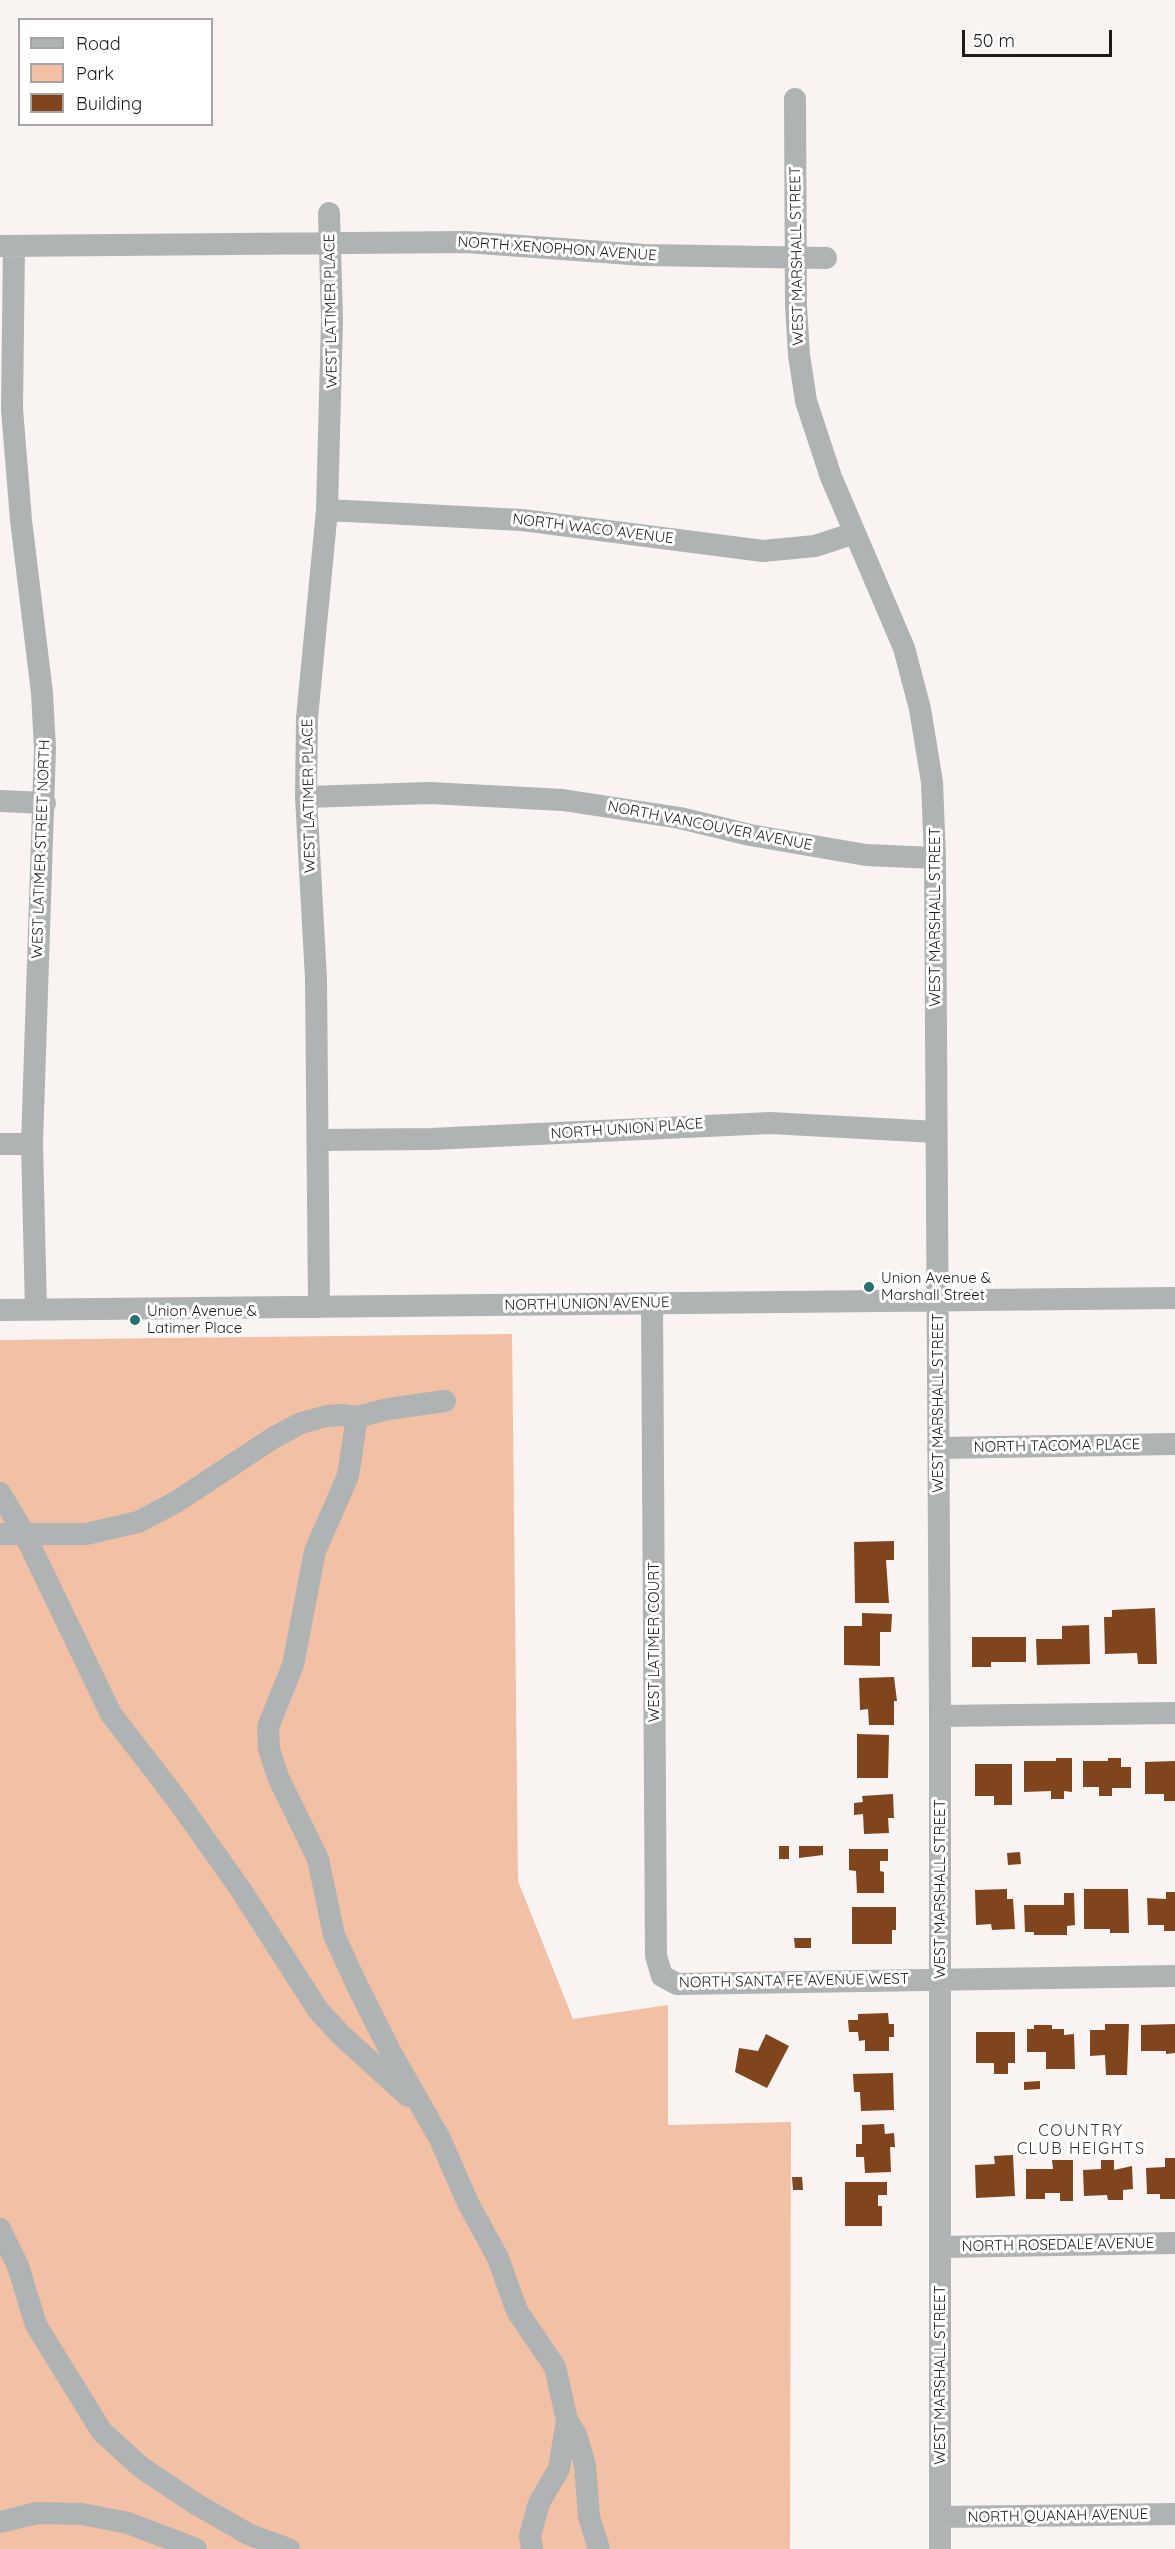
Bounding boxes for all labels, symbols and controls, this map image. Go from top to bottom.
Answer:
legend [18,18,213,126]
scale bar [965,18,1115,56]
text: 50 m [973,29,1015,52]
text: Road [76,32,121,55]
text: Park [76,62,114,85]
text: Building [76,92,142,115]
street label: WEST MARSHALL STREET [786,166,808,346]
street label: NORTH XENOPHON AVENUE [457,233,657,265]
street label: WEST LATIMER PLACE [321,234,341,388]
street label: NORTH WACO AVENUE [511,510,675,548]
street label: WEST LATIMER PLACE [299,719,319,873]
street label: WEST LATIMER STREET NORTH [28,739,54,959]
street label: NORTH VANCOUVER AVENUE [606,797,814,855]
street label: WEST MARSHALL STREET [926,827,944,1007]
street label: NORTH UNION PLACE [550,1115,704,1143]
place label: Union Avenue & Marshall Street [881,1269,991,1304]
marker: Union Avenue & Marshall Street [862,1280,876,1294]
street label: NORTH UNION AVENUE [504,1294,670,1314]
place label: Union Avenue & Latimer Place [147,1302,257,1337]
marker: Union Avenue & Latimer Place [128,1313,142,1327]
street label: WEST MARSHALL STREET [929,1313,947,1493]
street label: NORTH TACOMA PLACE [974,1436,1140,1456]
street label: WEST LATIMER COURT [645,1562,663,1722]
street label: WEST MARSHALL STREET [931,1799,949,1979]
street label: NORTH SANTA FE AVENUE WEST [679,1970,909,1992]
district label: COUNTRY CLUB HEIGHTS [1017,2121,1145,2159]
street label: NORTH ROSEDALE AVENUE [962,2234,1154,2256]
street label: WEST MARSHALL STREET [931,2285,949,2465]
street label: NORTH QUANAH AVENUE [968,2505,1148,2527]

